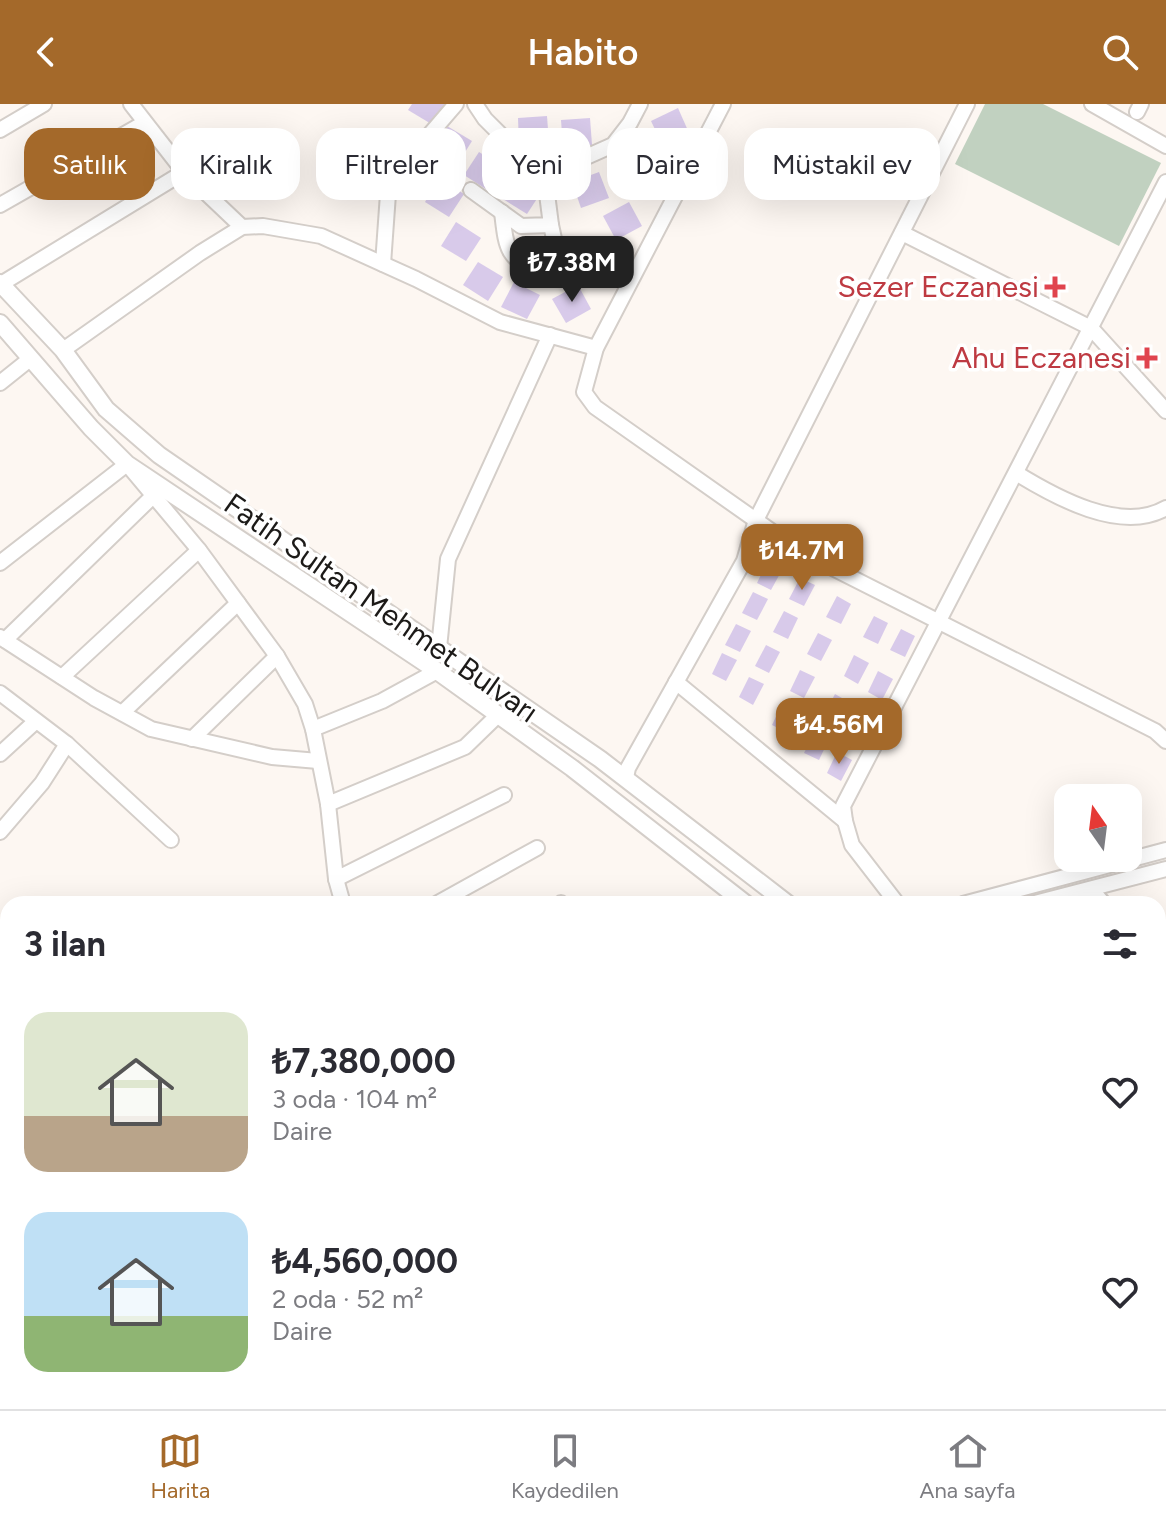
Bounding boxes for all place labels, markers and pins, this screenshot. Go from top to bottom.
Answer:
pin: ₺7.38M [507,236,637,304]
place label: Sezer Eczanesi [837,268,1039,305]
marker: Sezer Eczanesi [1046,278,1064,296]
place label: Ahu Eczanesi [952,339,1131,376]
marker: Ahu Eczanesi [1138,349,1156,367]
pin: ₺14.7M [737,524,867,592]
pin: ₺4.56M [774,698,904,766]

